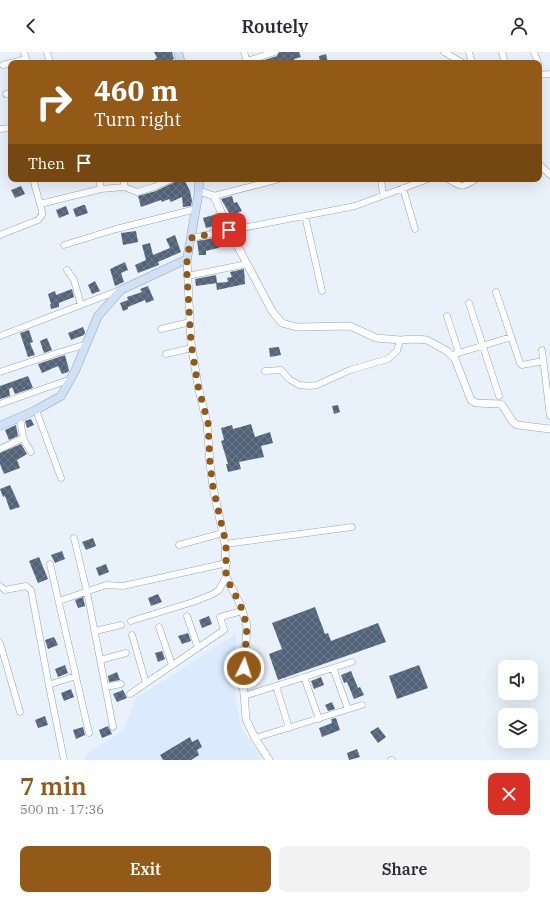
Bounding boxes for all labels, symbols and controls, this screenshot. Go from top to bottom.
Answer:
icon: back [20,15,42,37]
text: Routely [242,15,308,38]
icon: person [508,15,530,37]
text: 460 m [94,72,178,109]
icon: right [28,76,80,128]
text: Turn right [94,108,181,131]
icon: arrive [73,152,95,174]
text: Then [28,154,65,173]
pin [212,213,246,247]
icon: arrive [218,219,240,241]
position arrow [223,647,265,689]
map controls [498,660,538,748]
button: sound [498,660,538,700]
button: layers [498,708,538,748]
text: 7 min [20,770,87,802]
button: close [488,773,530,815]
text: 500 m · 17:36 [20,801,104,818]
button: Exit [20,846,271,892]
button: Share [279,846,530,892]

